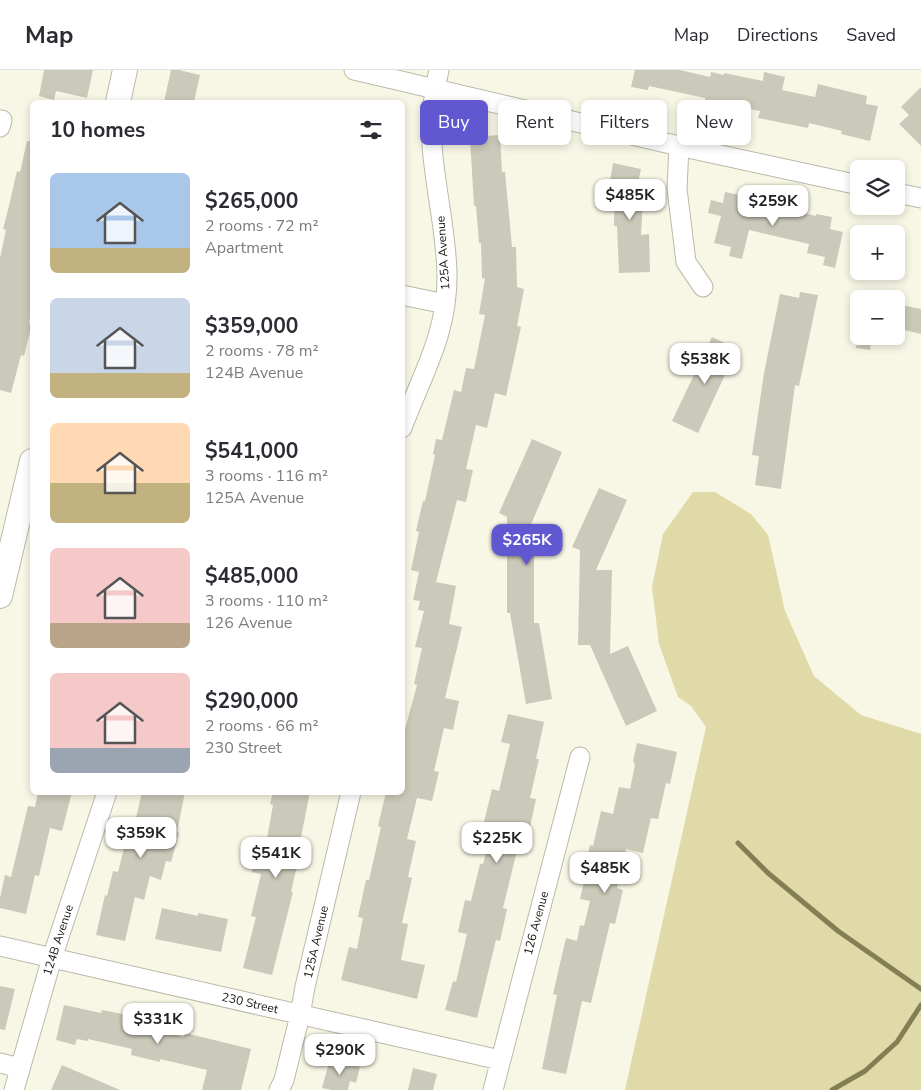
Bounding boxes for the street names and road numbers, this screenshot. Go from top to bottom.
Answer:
street label: 125A Avenue [432,215,454,291]
street label: 126 Avenue [520,889,552,957]
street label: 124B Avenue [39,903,77,977]
street label: 125A Avenue [300,904,332,980]
street label: 230 Street [220,989,281,1017]

